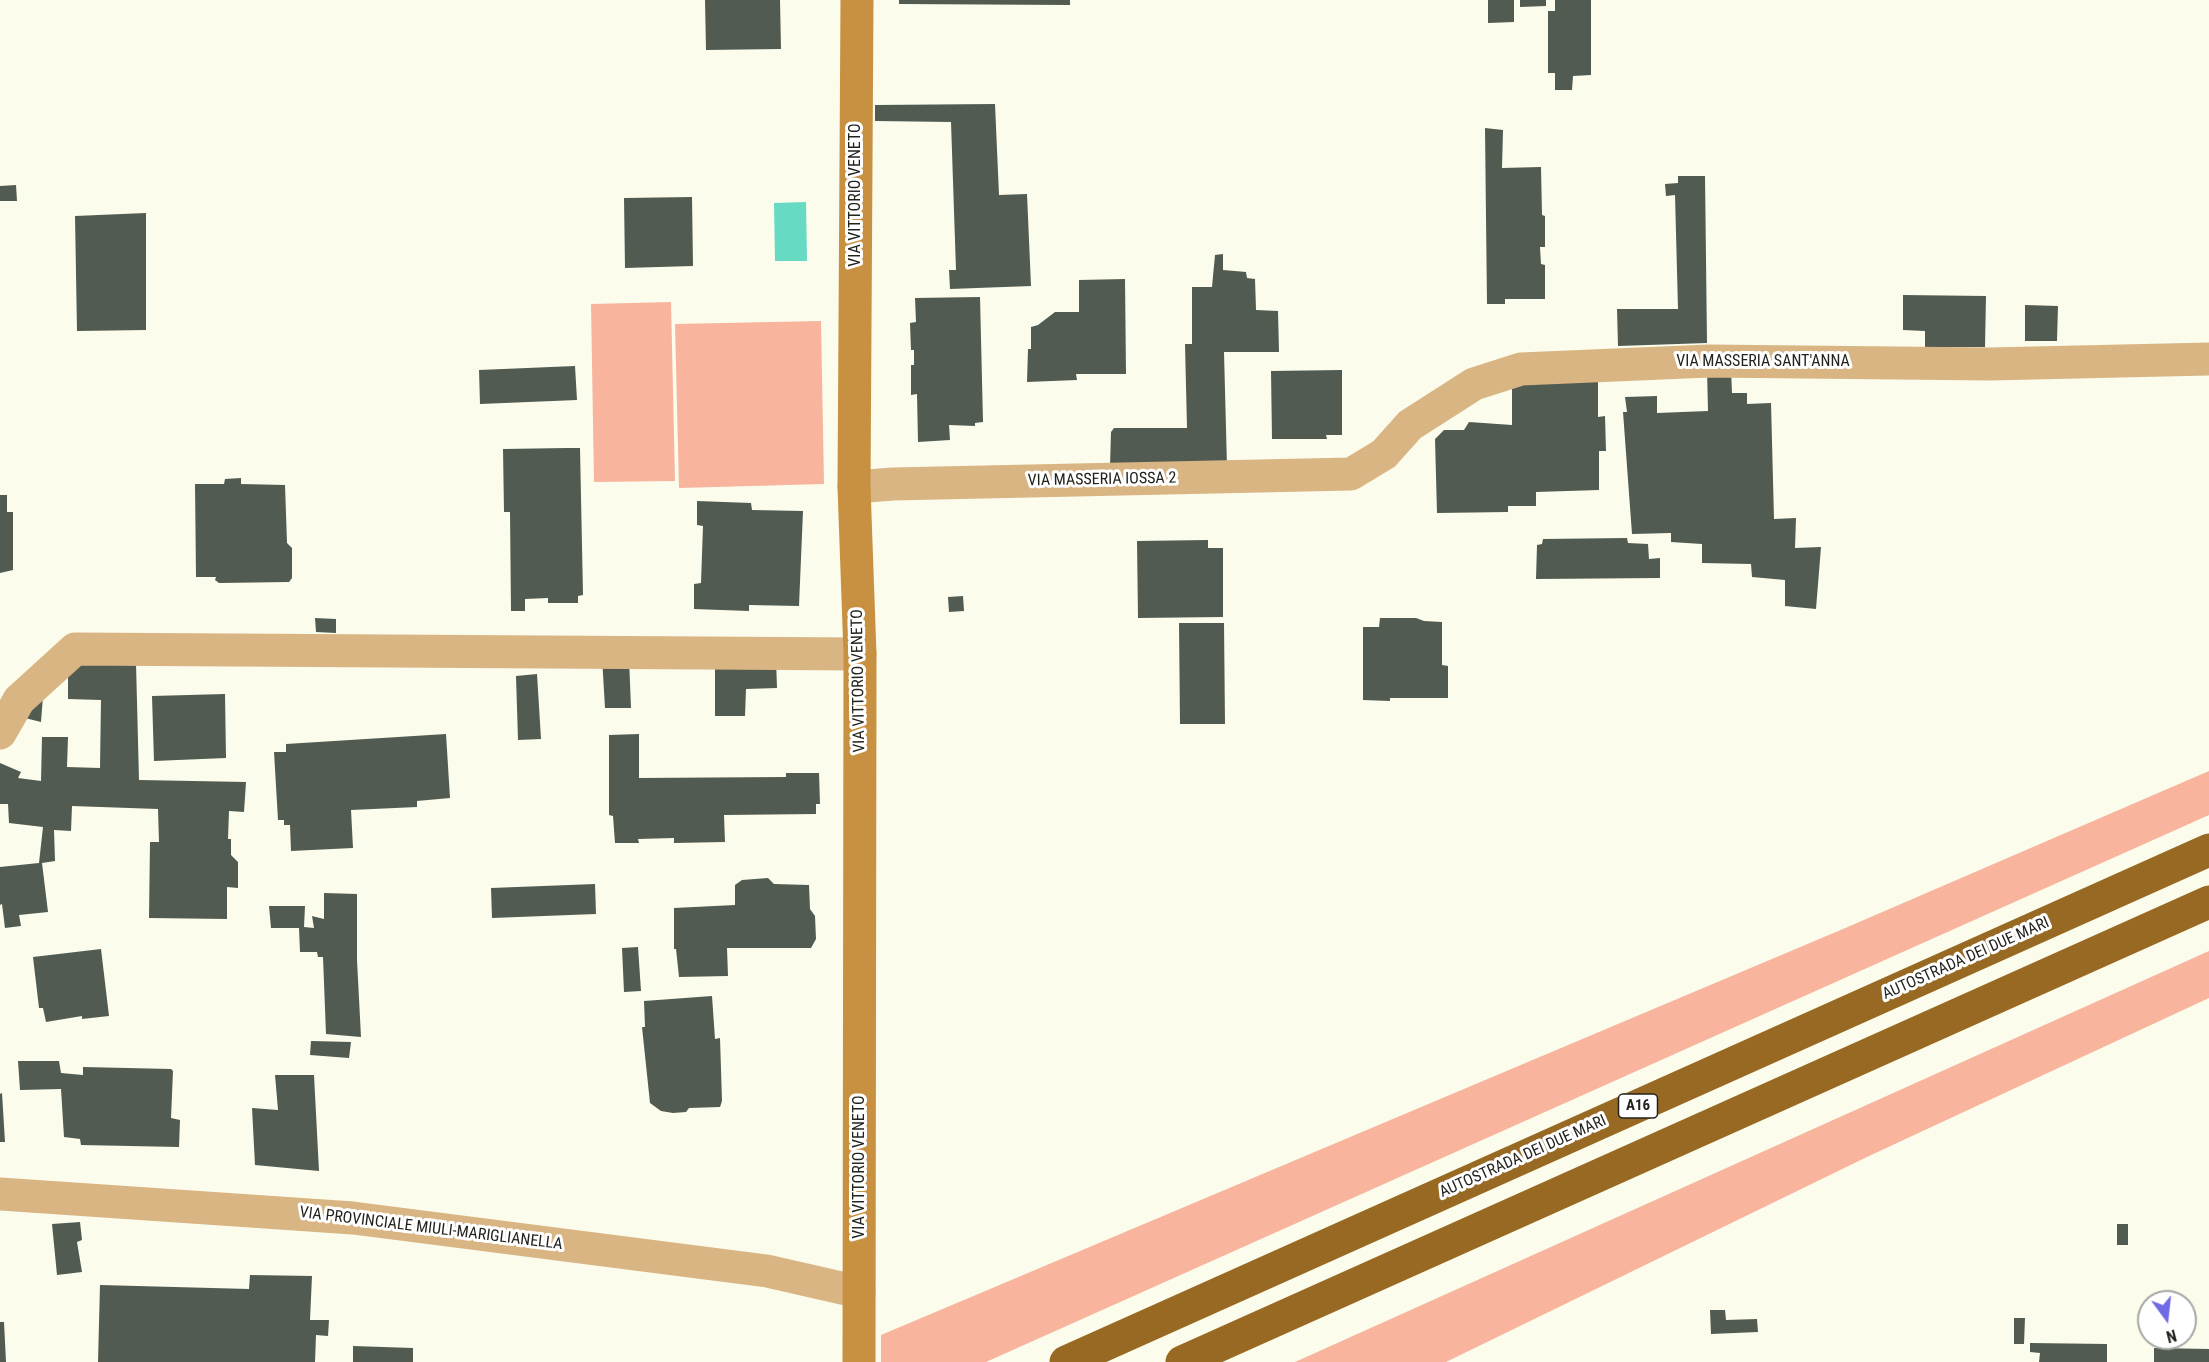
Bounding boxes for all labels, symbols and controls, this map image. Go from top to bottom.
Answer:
street label: VIA VITTORIO VENETO [846,123,866,267]
street label: VIA MASSERIA SANT'ANNA [1676,352,1850,372]
street label: VIA MASSERIA IOSSA 2 [1028,469,1176,491]
street label: VIA VITTORIO VENETO [848,609,870,753]
street label: AUTOSTRADA DEI DUE MARI [1880,914,2052,1004]
road number: A16 [1618,1094,1658,1118]
street label: VIA VITTORIO VENETO [850,1095,870,1239]
street label: AUTOSTRADA DEI DUE MARI [1437,1112,1609,1202]
street label: VIA PROVINCIALE MIULI-MARIGLIANELLA [298,1203,564,1255]
north arrow [2137,1290,2197,1350]
text: N [2164,1325,2178,1346]

